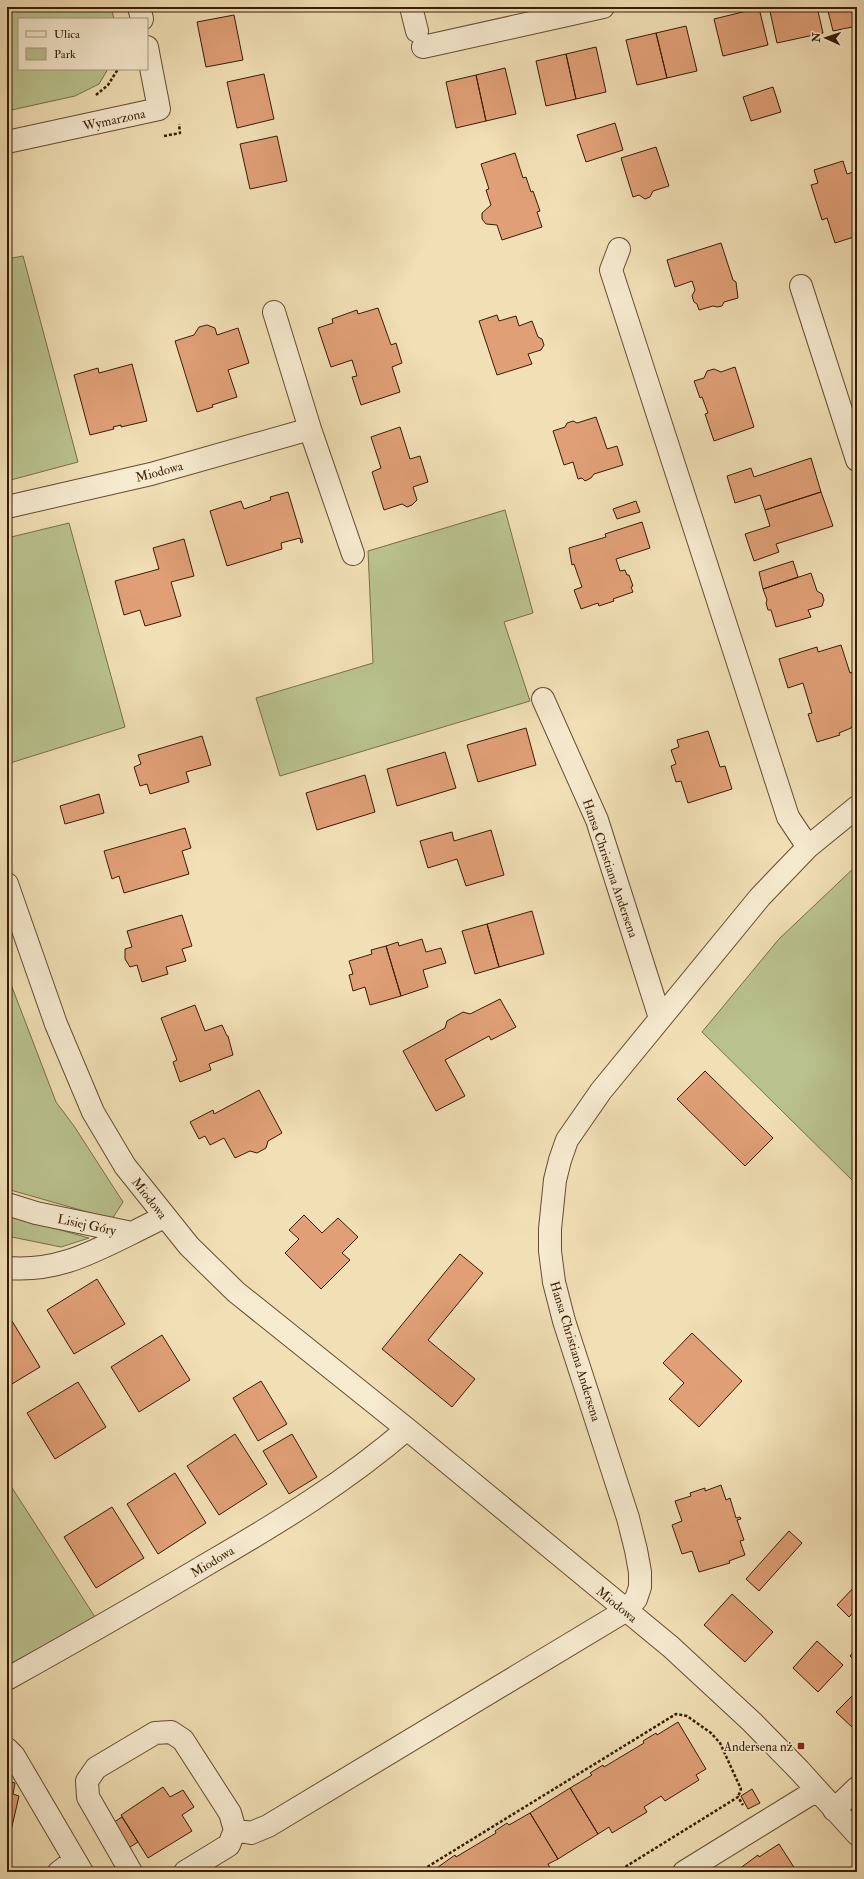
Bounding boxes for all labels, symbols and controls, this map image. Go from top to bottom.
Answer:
legend [18,18,148,70]
north arrow [806,18,846,58]
text: Ulica [54,27,81,42]
text: N [810,31,823,44]
text: Park [54,47,76,62]
street label: Wymarzona [81,105,148,136]
street label: Miodowa [134,458,185,486]
street label: Hansa Christiana Andersena [579,797,642,940]
street label: Miodowa [128,1175,171,1223]
street label: Lisiej Góry [56,1211,118,1240]
street label: Hansa Christiana Andersena [546,1279,604,1424]
street label: Miodowa [188,1542,238,1581]
street label: Miodowa [593,1583,641,1627]
place label: Andersena nż [723,1739,794,1755]
marker: Andersena nż [796,1741,806,1751]

